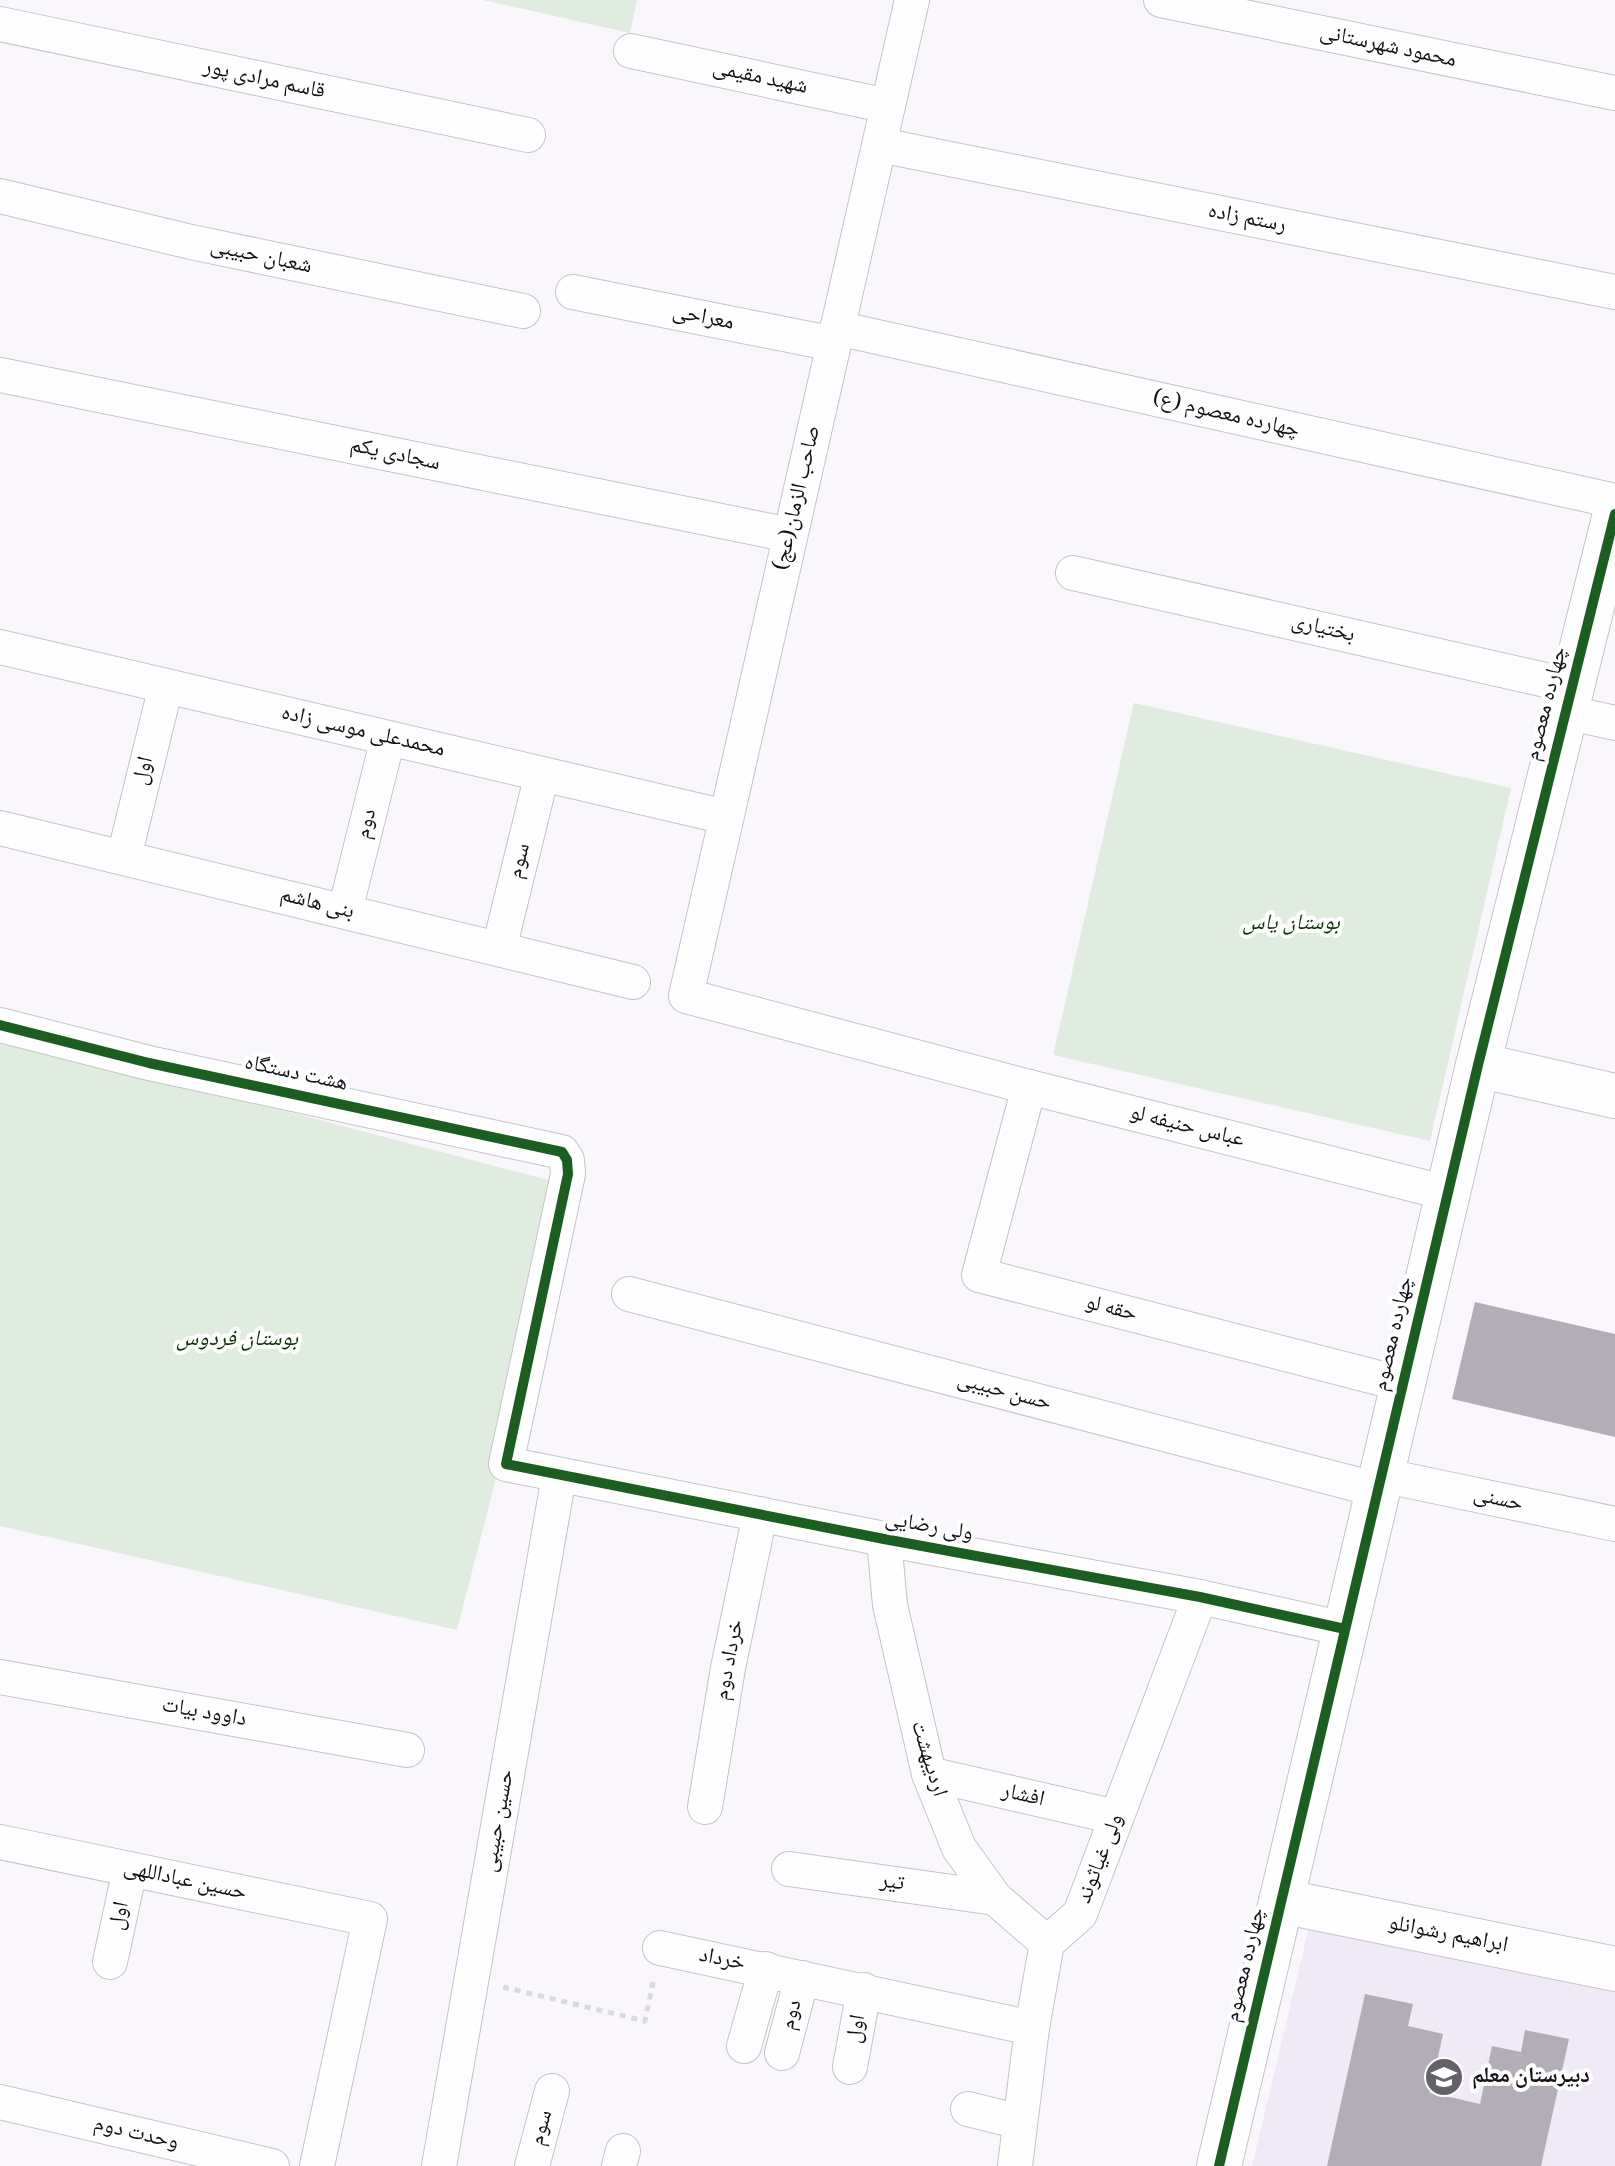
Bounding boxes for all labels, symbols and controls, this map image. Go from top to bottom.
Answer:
street label: محمود شهرستانی [1316,14,1460,80]
street label: قاسم مرادی پور [199,48,329,111]
street label: شهید مقیمی [709,49,811,107]
street label: رستم زاده [1205,193,1289,245]
street label: شعبان حبیبی [207,228,315,286]
street label: معراحی [669,293,737,343]
street label: چهارده معصوم (ع) [1149,380,1303,450]
street label: صاحب الزمان(عج) [763,422,833,574]
street label: سجادی یکم [346,427,444,483]
street label: بختیاری [1287,603,1359,655]
street label: چهارده معصوم [1514,643,1580,765]
street label: محمدعلی موسی زاده [277,695,449,769]
street label: اول [122,753,166,789]
street label: دوم [345,805,389,843]
street label: سوم [497,839,543,883]
street label: بنی هاشم [276,876,358,932]
park label: بوستان یاس [1242,905,1341,943]
street label: هشت دستگاه [241,1045,351,1103]
street label: عباس حنیفه لو [1126,1094,1248,1160]
street label: چهارده معصوم [1362,1273,1426,1395]
street label: حقه لو [1081,1284,1141,1334]
park label: بوستان فردوس [176,1321,299,1359]
street label: حسن حبیبی [953,1361,1055,1423]
street label: حسنی [1470,1476,1526,1524]
street label: ولی رضایی [882,1501,976,1553]
street label: خرداد دوم [704,1616,756,1704]
street label: داوود بیات [159,1687,249,1739]
street label: اردیبهشت [898,1716,958,1802]
street label: حسین حبیبی [471,1766,527,1876]
street label: افشار [997,1772,1048,1819]
street label: ولی غیاثوند [1066,1808,1136,1910]
street label: حسین عباداللهی [120,1849,250,1913]
street label: تیر [876,1862,907,1904]
street label: اول [98,1898,142,1934]
street label: چهارده معصوم [1214,1904,1278,2026]
street label: ابراهیم رشوانلو [1385,1905,1511,1965]
street label: خرداد [696,1937,748,1983]
street label: دوم [770,1996,814,2034]
street label: اول [836,2012,878,2046]
school or university icon: دبیرستان معلم [1423,2056,1465,2098]
place label: دبیرستان معلم [1472,2058,1590,2096]
street label: وحدت دوم [89,2106,183,2162]
street label: سوم [519,2106,565,2150]

